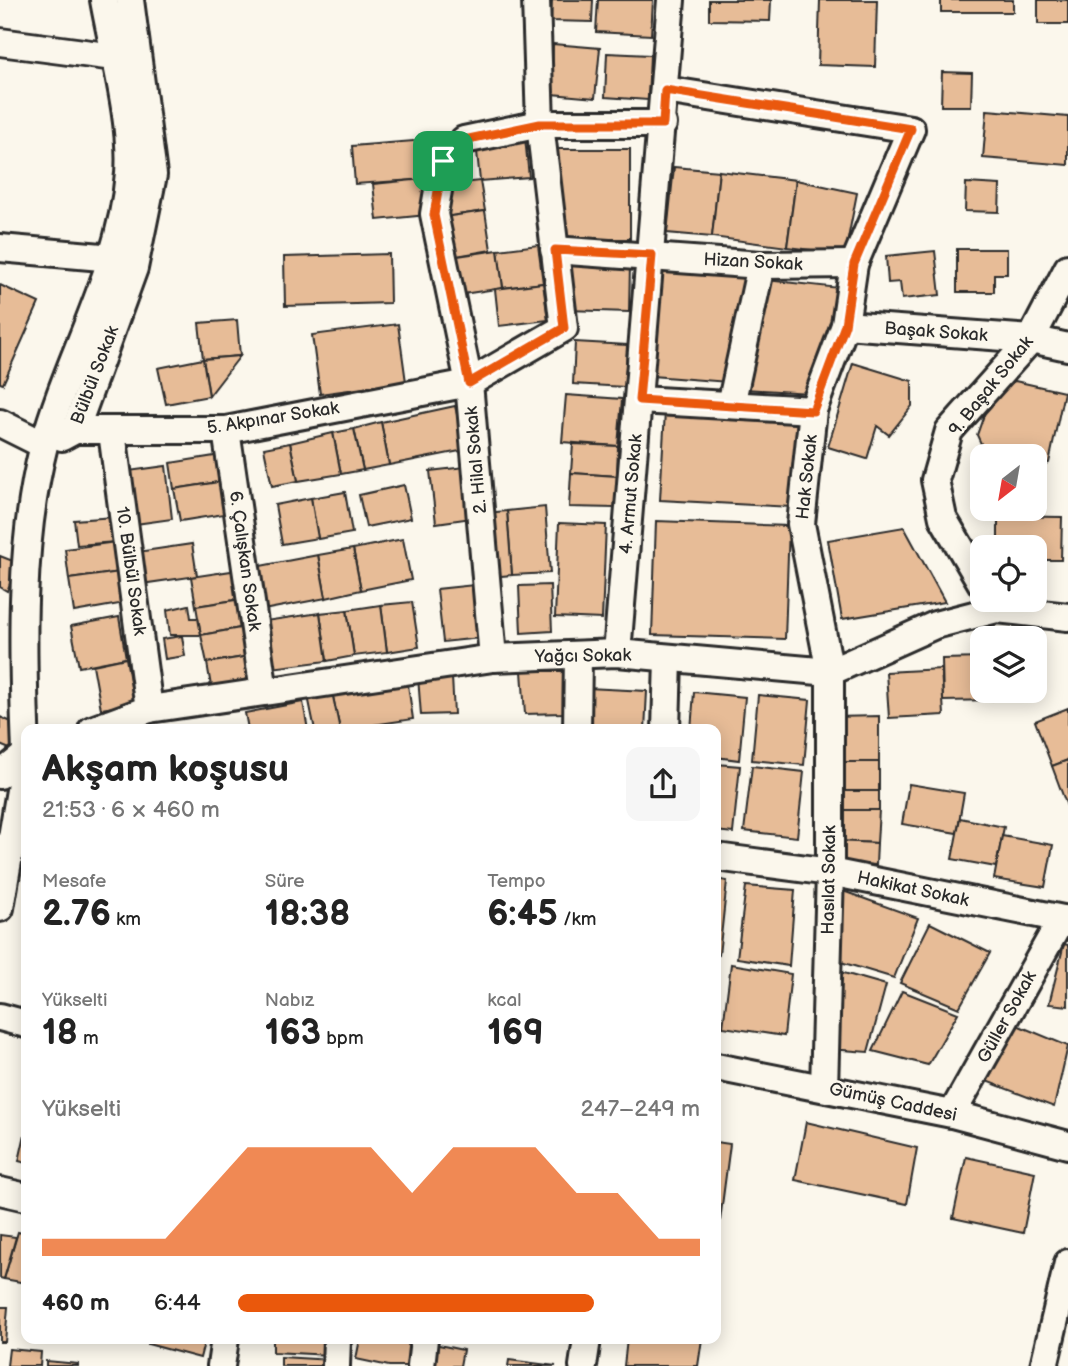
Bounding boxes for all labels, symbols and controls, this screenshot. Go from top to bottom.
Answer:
pin [413,131,473,191]
icon: arrive [424,142,462,180]
street label: Hizan Sokak [703,249,803,275]
street label: Başak Sokak [884,318,989,346]
street label: Bülbül Sokak [67,323,123,427]
street label: 9. Başak Sokak [944,332,1038,440]
street label: 5. Akpınar Sokak [206,397,341,439]
street label: 2. Hilal Sokak [461,405,491,515]
street label: 4. Armut Sokak [615,433,647,555]
street label: Hak Sokak [792,433,822,521]
north arrow [970,444,1046,522]
map controls [970,444,1047,703]
street label: 6. Çalışkan Sokak [225,489,265,633]
street label: 10. Bülbül Sokak [112,505,150,637]
button: locate [970,535,1047,612]
button: layers [970,626,1047,703]
street label: Yağcı Sokak [534,645,632,667]
text: Akşam koşusu [42,747,289,792]
button: share [626,747,700,821]
text: 21:53 · 6 × 460 m [42,796,220,824]
street label: Hasılat Sokak [818,825,840,935]
street label: Hakikat Sokak [855,867,971,911]
text: Mesafe [42,870,106,893]
text: Süre [265,870,305,893]
text: Tempo [487,870,546,893]
text: 2.76 [42,893,111,936]
text: 18:38 [265,893,350,936]
text: 6:45 [487,893,558,936]
text: km [111,908,141,931]
text: /km [558,908,597,931]
street label: Güller Sokak [973,967,1041,1067]
text: Yükselti [42,989,107,1012]
text: Nabız [265,989,314,1012]
text: kcal [487,989,521,1012]
text: 18 [42,1012,78,1055]
text: 163 [265,1012,321,1055]
text: 169 [487,1012,544,1055]
text: m [78,1027,99,1050]
text: bpm [321,1027,364,1050]
street label: Gümüş Caddesi [827,1078,959,1126]
text: Yükselti [42,1095,121,1123]
text: 247–249 m [581,1095,700,1123]
text: 460 m [42,1289,110,1317]
text: 6:44 [154,1289,201,1317]

